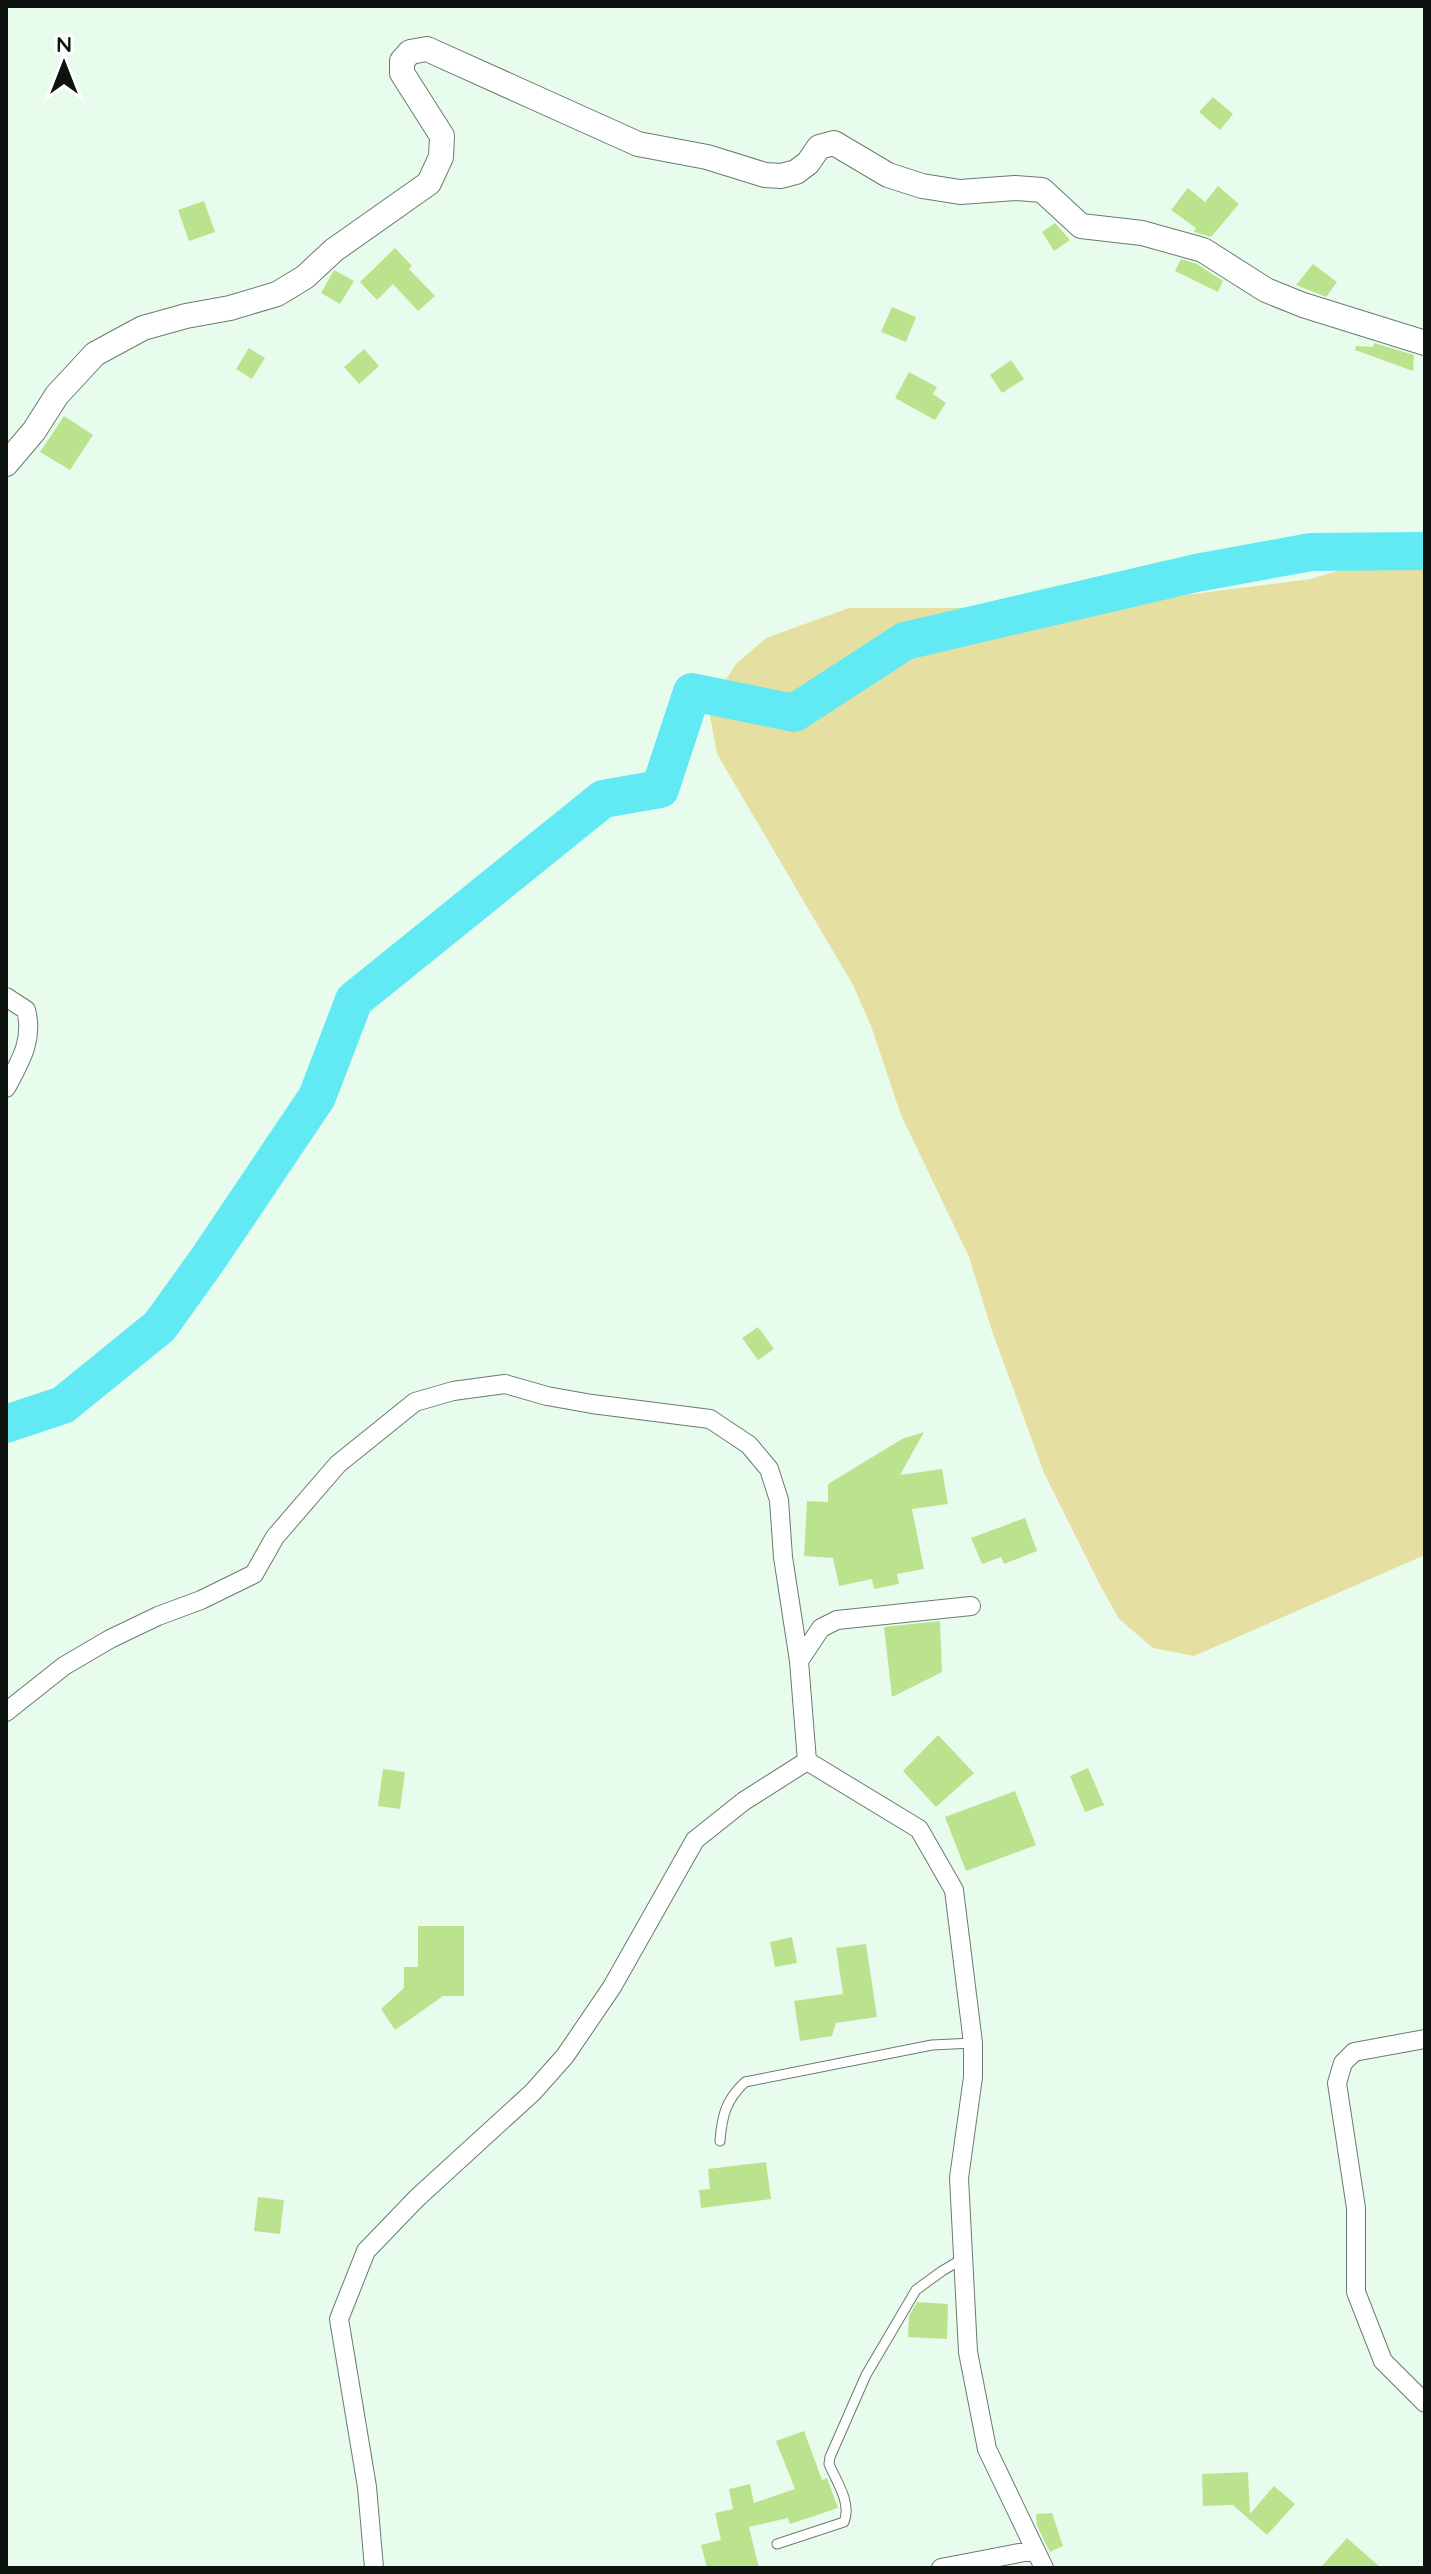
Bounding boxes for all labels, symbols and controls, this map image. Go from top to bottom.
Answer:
north arrow [24,24,104,104]
text: N [56,30,72,58]

